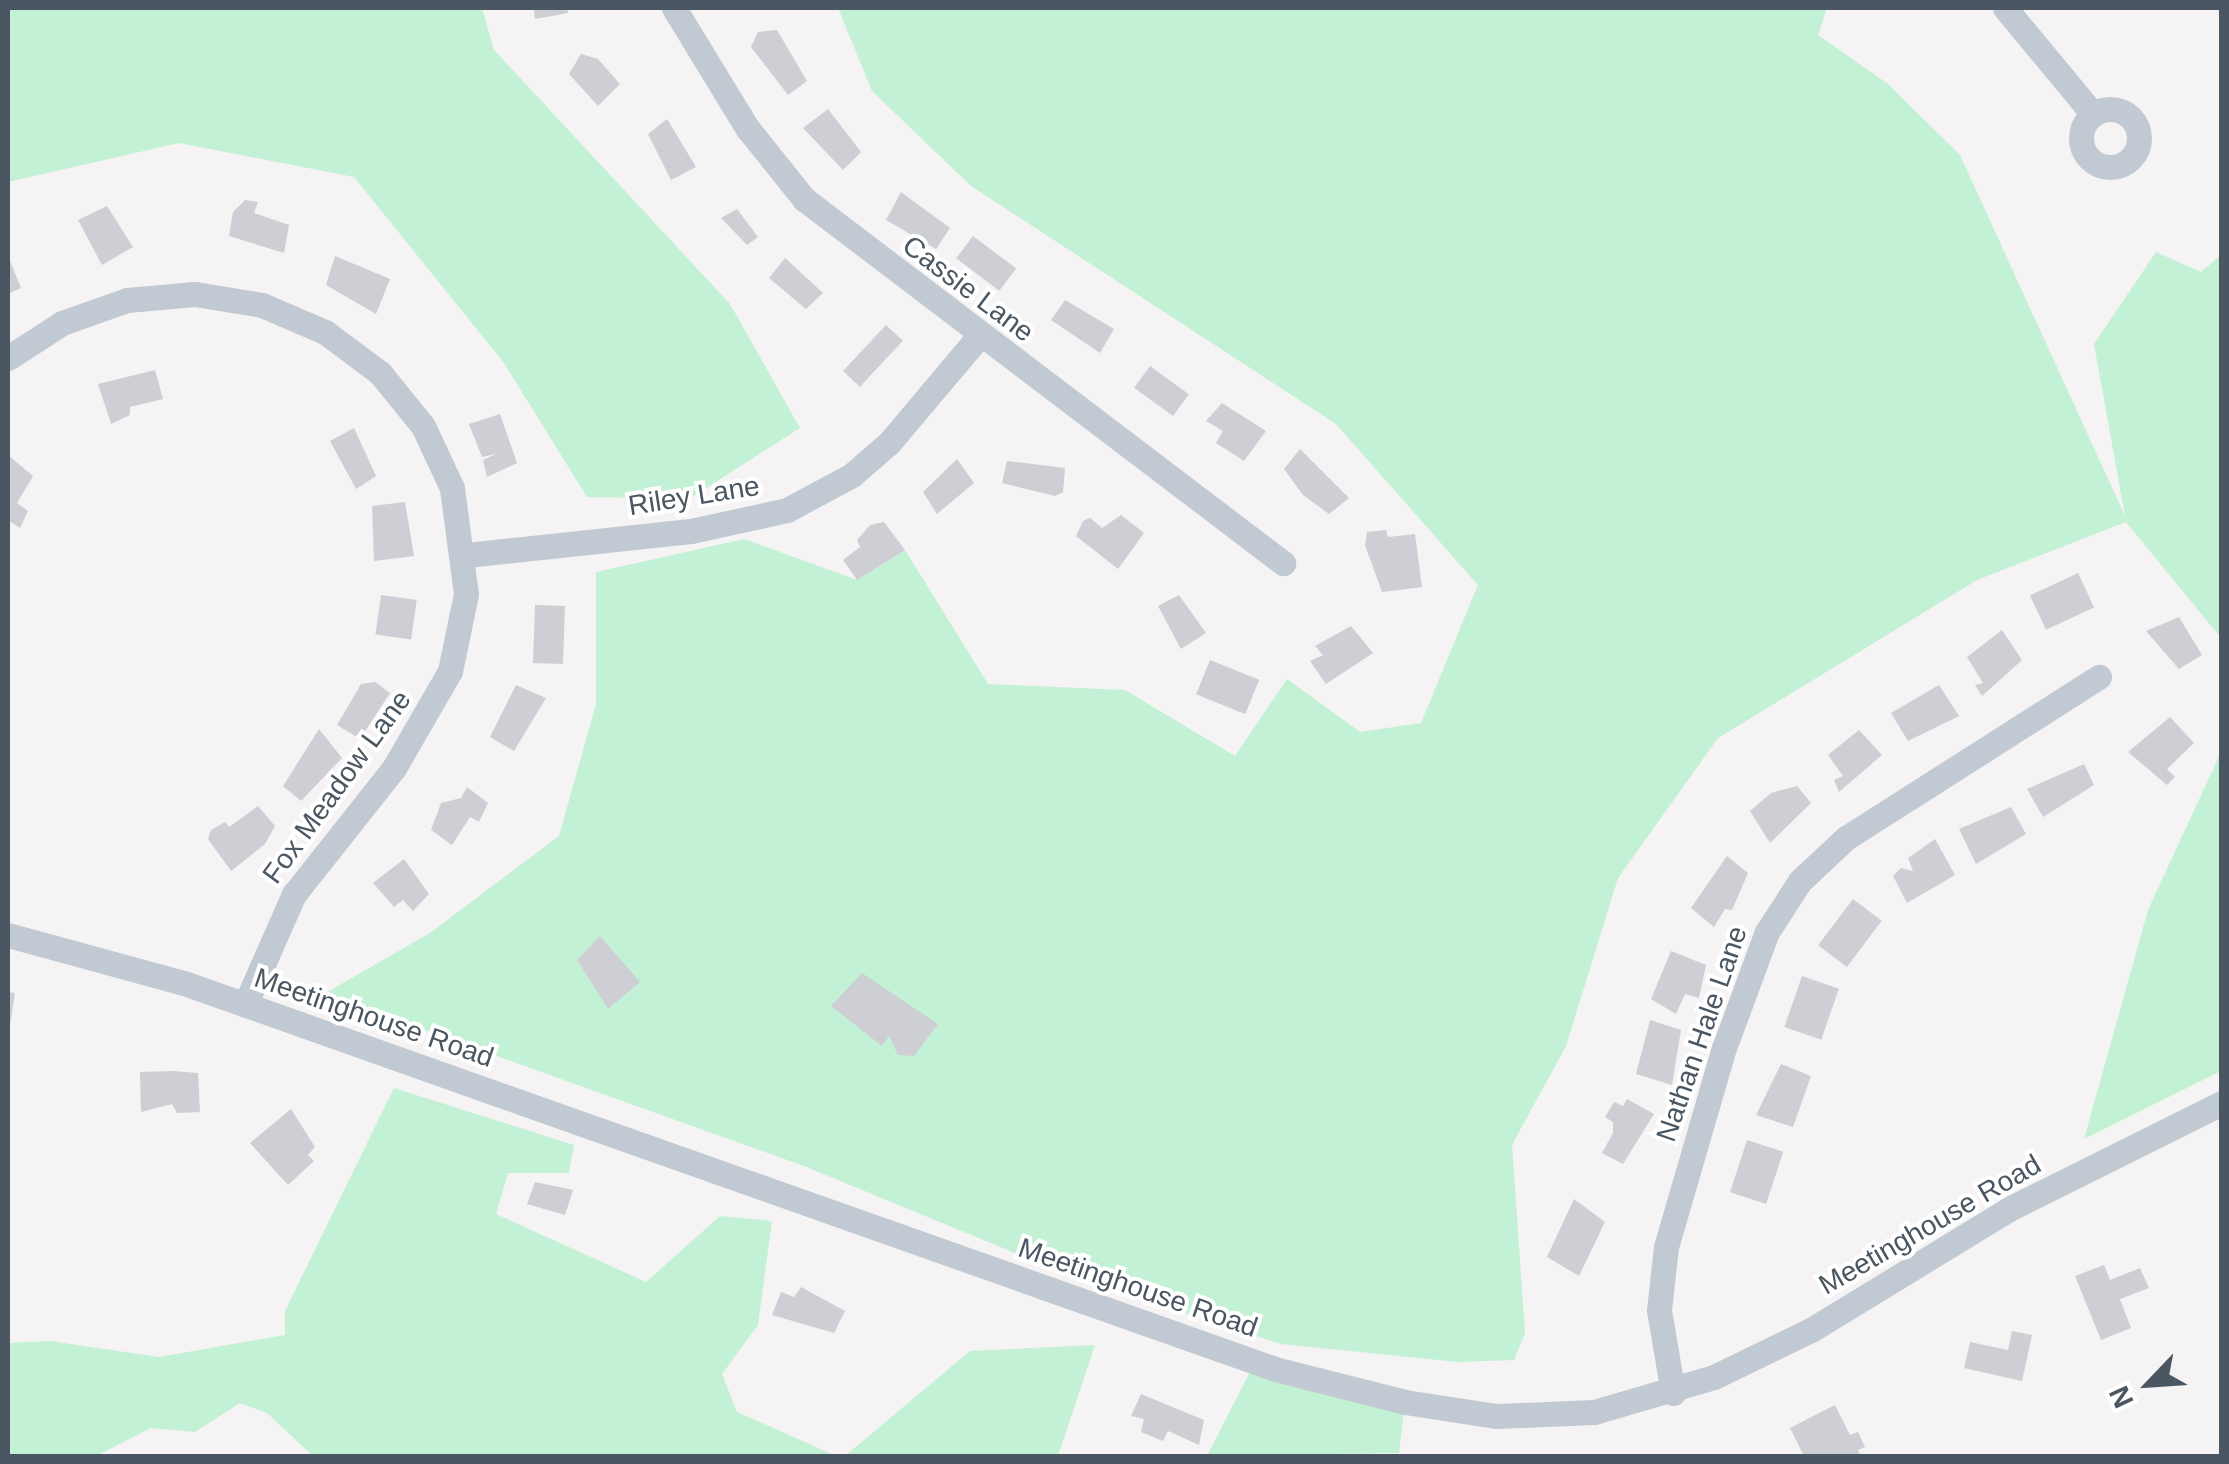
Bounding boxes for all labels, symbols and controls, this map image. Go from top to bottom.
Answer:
street label: Cassie Lane [896,229,1040,349]
street label: Riley Lane [626,469,762,523]
street label: Fox Meadow Lane [256,684,418,890]
street label: Nathan Hale Lane [1649,922,1755,1146]
street label: Meetinghouse Road [250,961,498,1075]
street label: Meetinghouse Road [1813,1148,2047,1302]
street label: Meetinghouse Road [1014,1231,1262,1345]
north arrow [2099,1334,2199,1434]
text: N [2103,1381,2140,1413]

